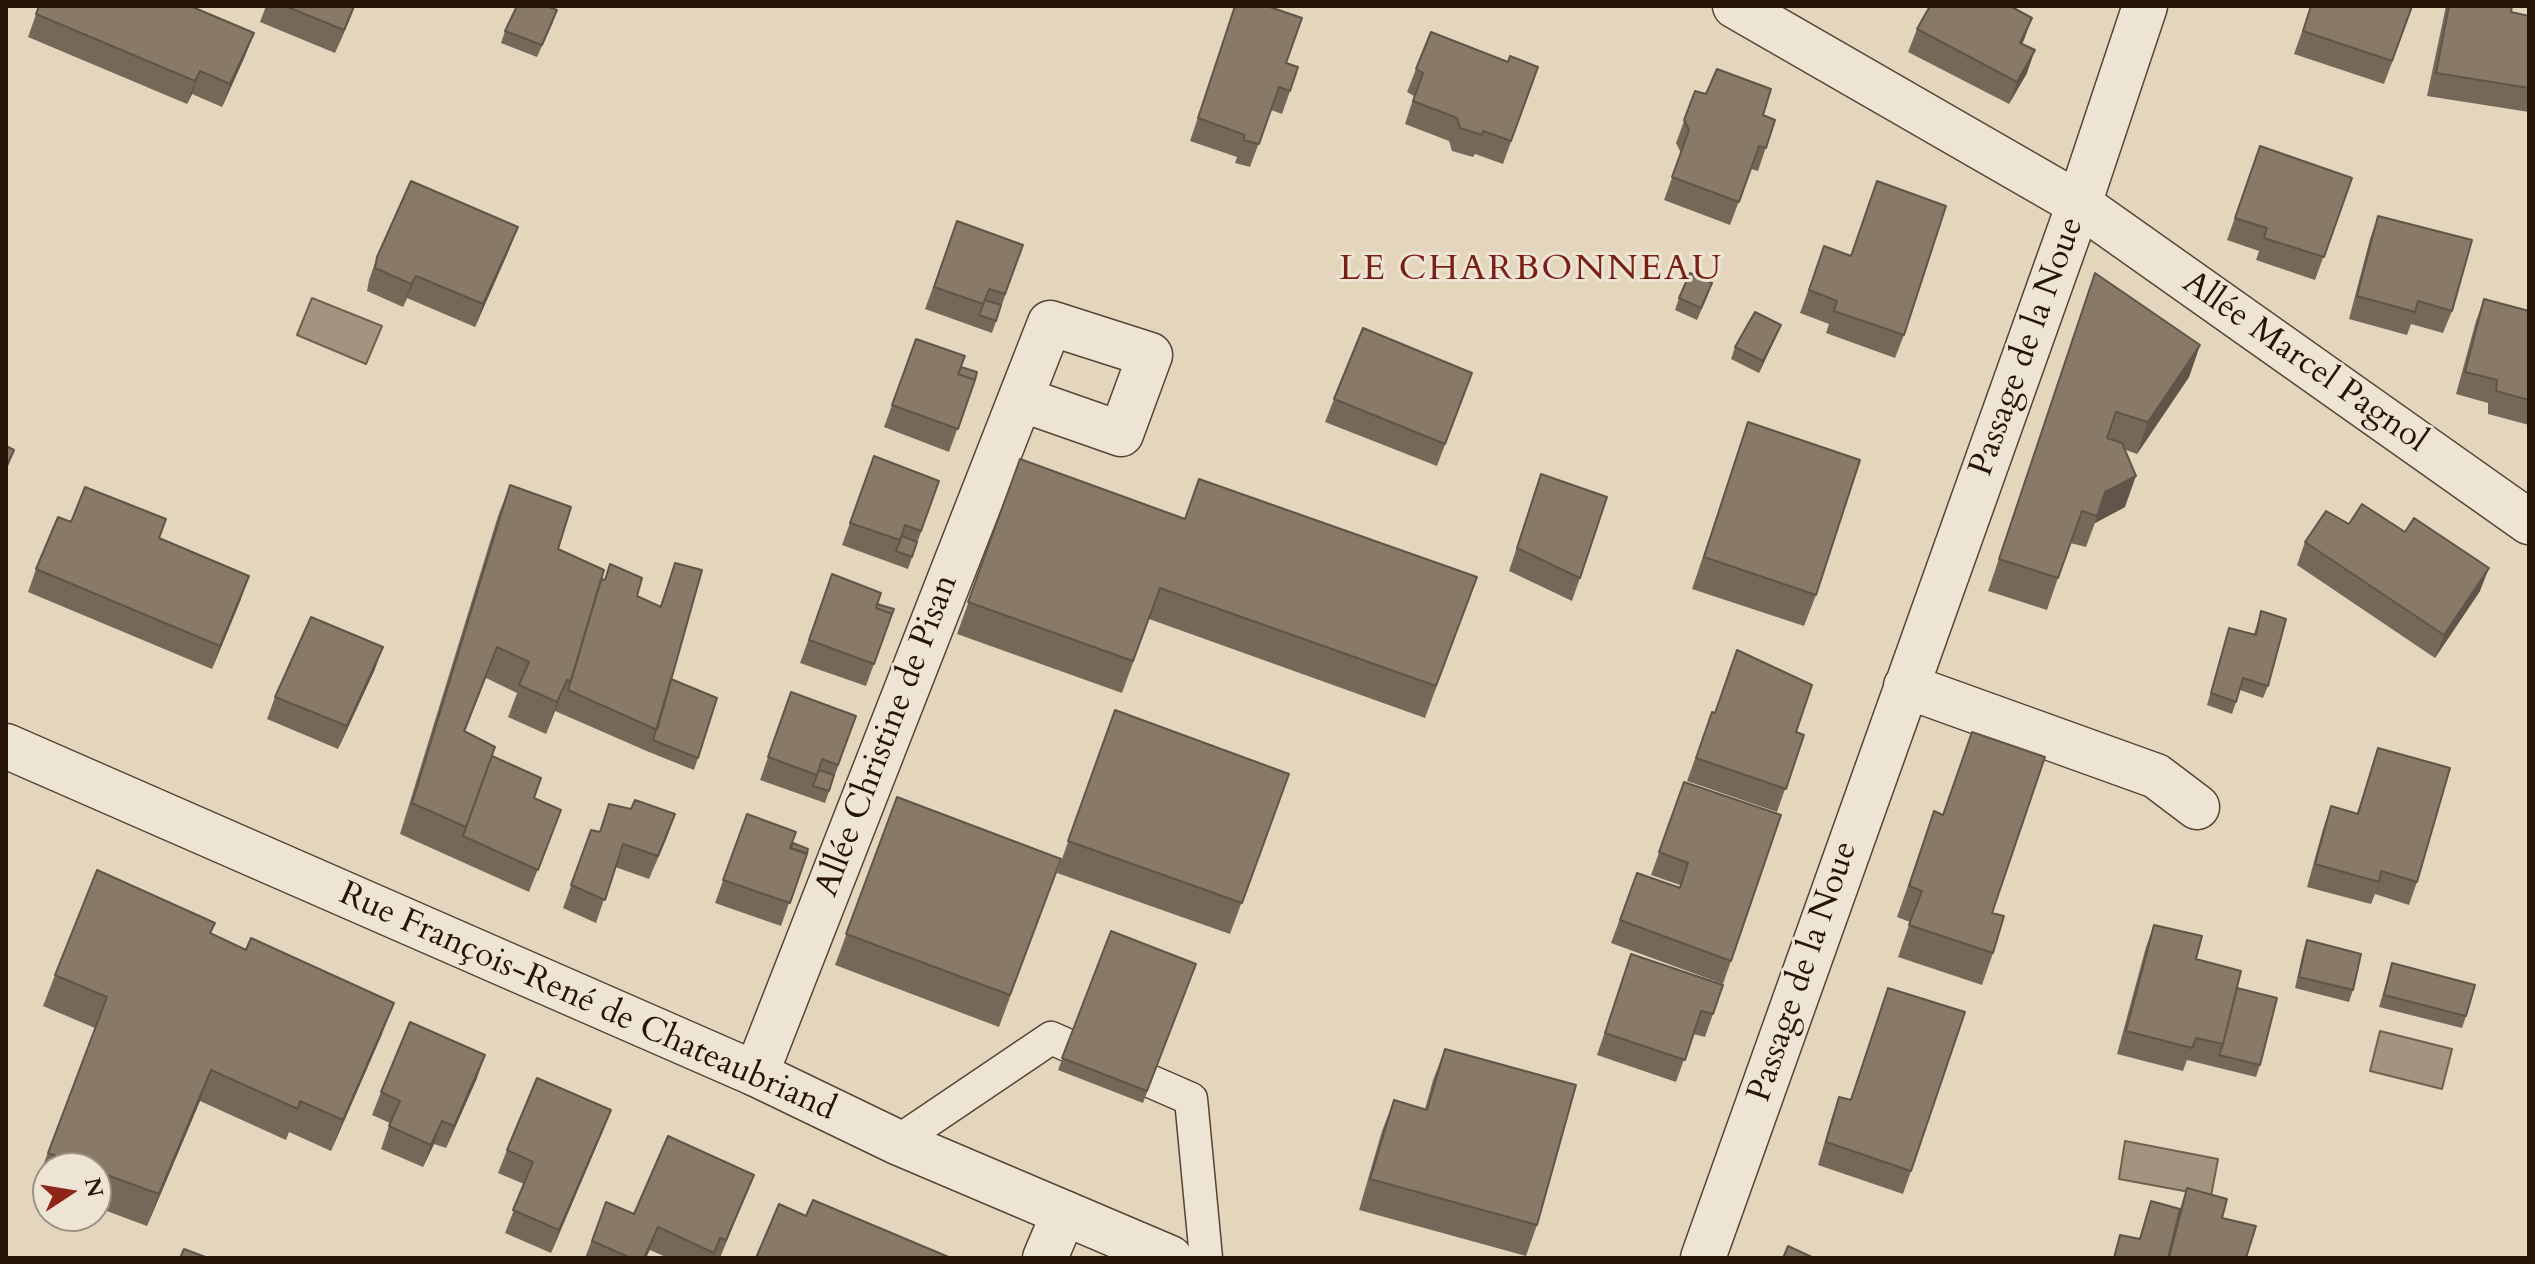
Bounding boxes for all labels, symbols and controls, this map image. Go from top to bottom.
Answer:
street label: Passage de la Noue [1962,212,2094,482]
district label: LE CHARBONNEAU [1339,249,1723,293]
street label: Allée Marcel Pagnol [2174,263,2434,463]
street label: Allée Christine de Pisan [808,569,968,903]
street label: Passage de la Noue [1740,837,1868,1107]
street label: Rue François-René de Chateaubriand [332,875,842,1131]
north arrow [32,1152,112,1232]
text: N [77,1175,110,1200]

